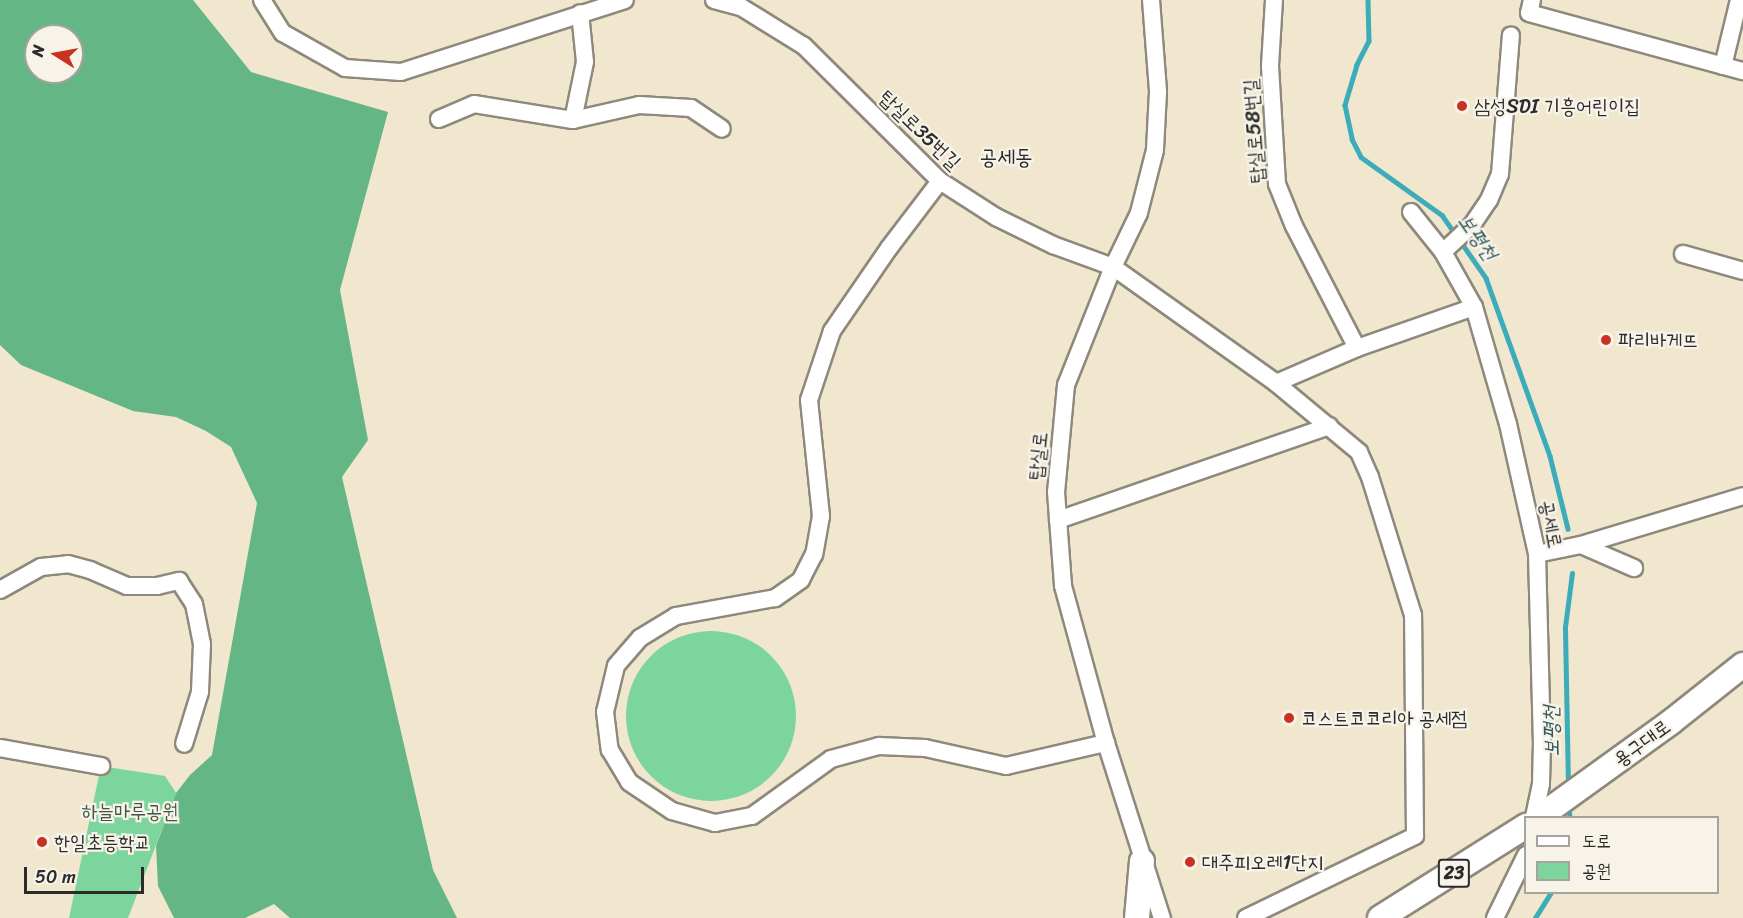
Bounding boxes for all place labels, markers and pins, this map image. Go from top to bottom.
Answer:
place label: 삼성SDI 기흥어린이집 [1474,94,1640,118]
marker: 삼성SDI 기흥어린이집 [1455,99,1469,113]
place label: 파리바게뜨 [1618,328,1698,352]
marker: 파리바게뜨 [1599,333,1613,347]
place label: 코스트코코리아 공세점 [1301,706,1467,730]
marker: 코스트코코리아 공세점 [1282,711,1296,725]
place label: 한일초등학교 [54,830,151,854]
marker: 한일초등학교 [35,835,49,849]
place label: 대주피오레1단지 [1202,850,1323,874]
marker: 대주피오레1단지 [1183,855,1197,869]

